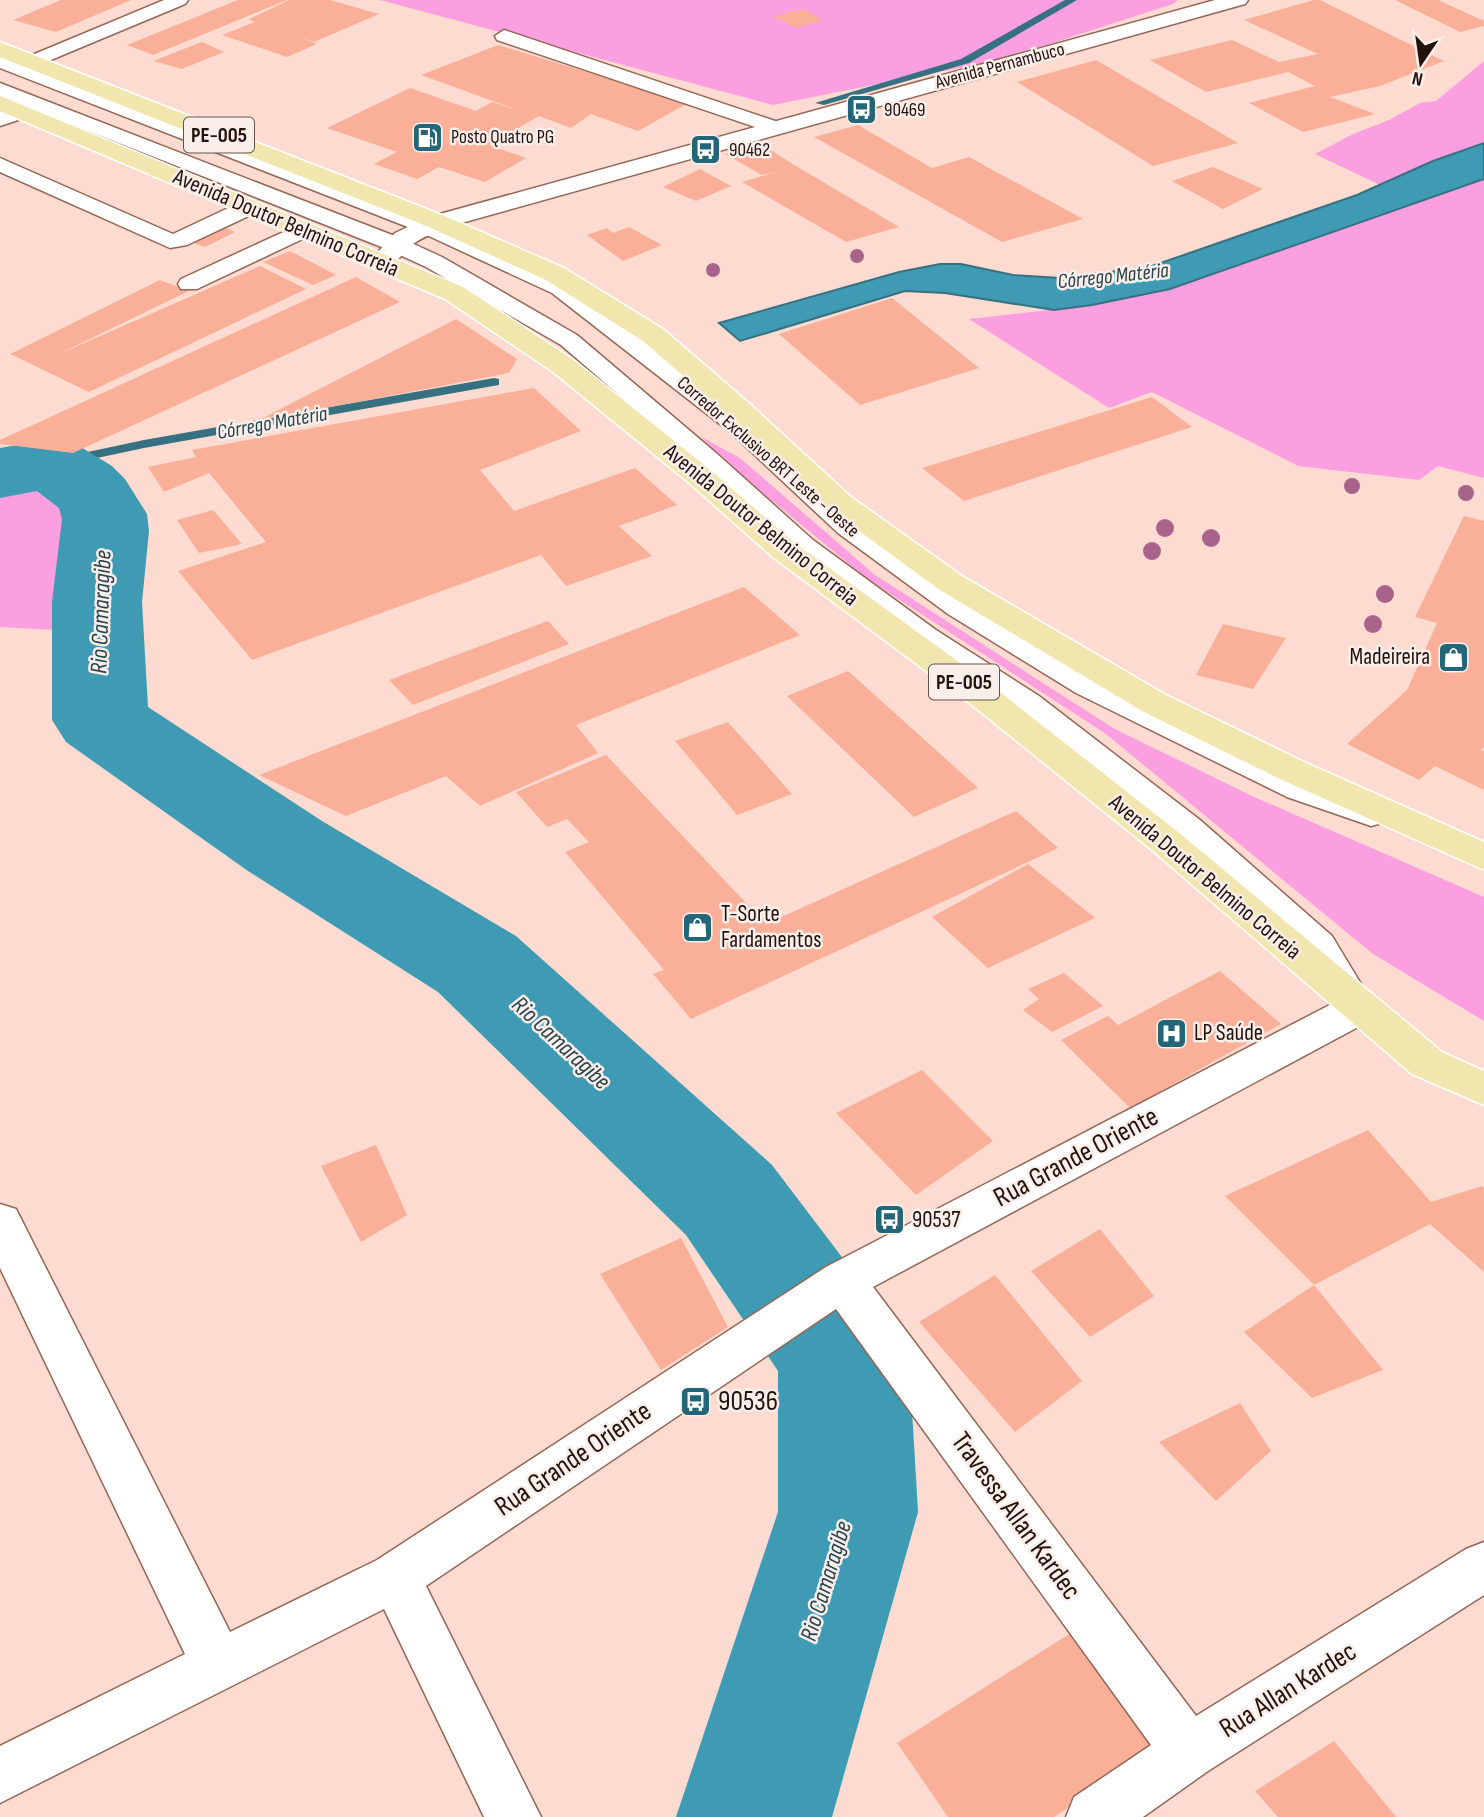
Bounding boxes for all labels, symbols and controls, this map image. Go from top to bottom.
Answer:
north arrow [1386,28,1456,98]
street label: Avenida Pernambuco [932,38,1067,95]
text: N [1410,66,1425,90]
bus stop icon: 90469 [844,93,878,127]
place label: 90469 [884,99,925,122]
road number: PE-005 [184,118,254,152]
fuel station icon: Posto Quatro PG [411,120,445,154]
place label: Posto Quatro PG [451,126,554,149]
bus stop icon: 90462 [689,133,723,167]
place label: 90462 [729,139,770,162]
street label: Avenida Doutor Belmino Correia [168,162,403,283]
water label: Córrego Matéria [1056,258,1170,294]
street label: Corredor Exclusivo BRT Leste - Oeste [672,372,864,542]
water label: Córrego Matéria [215,401,330,445]
street label: Avenida Doutor Belmino Correia [657,437,864,612]
water label: Rio Camaragibe [84,550,118,674]
shop icon: Madeireira [1436,640,1470,674]
place label: Madeireira [1350,643,1430,671]
road number: PE-005 [929,664,999,700]
street label: Avenida Doutor Belmino Correia [1102,788,1307,966]
place label: T-Sorte Fardamentos [721,900,822,954]
shop icon: T-Sorte Fardamentos [681,910,715,944]
water label: Rio Camaragibe [506,990,616,1096]
hospital icon: LP Saúde [1154,1016,1188,1050]
place label: LP Saúde [1194,1019,1263,1047]
street label: Rua Grande Oriente [988,1100,1164,1214]
bus stop icon: 90537 [872,1203,906,1237]
place label: 90537 [912,1206,961,1234]
bus stop icon: 90536 [678,1384,712,1418]
place label: 90536 [718,1385,778,1418]
street label: Rua Grande Oriente [488,1395,658,1523]
street label: Travessa Allan Kardec [944,1426,1088,1606]
water label: Rio Camaragibe [794,1518,858,1644]
street label: Rua Allan Kardec [1214,1635,1362,1745]

